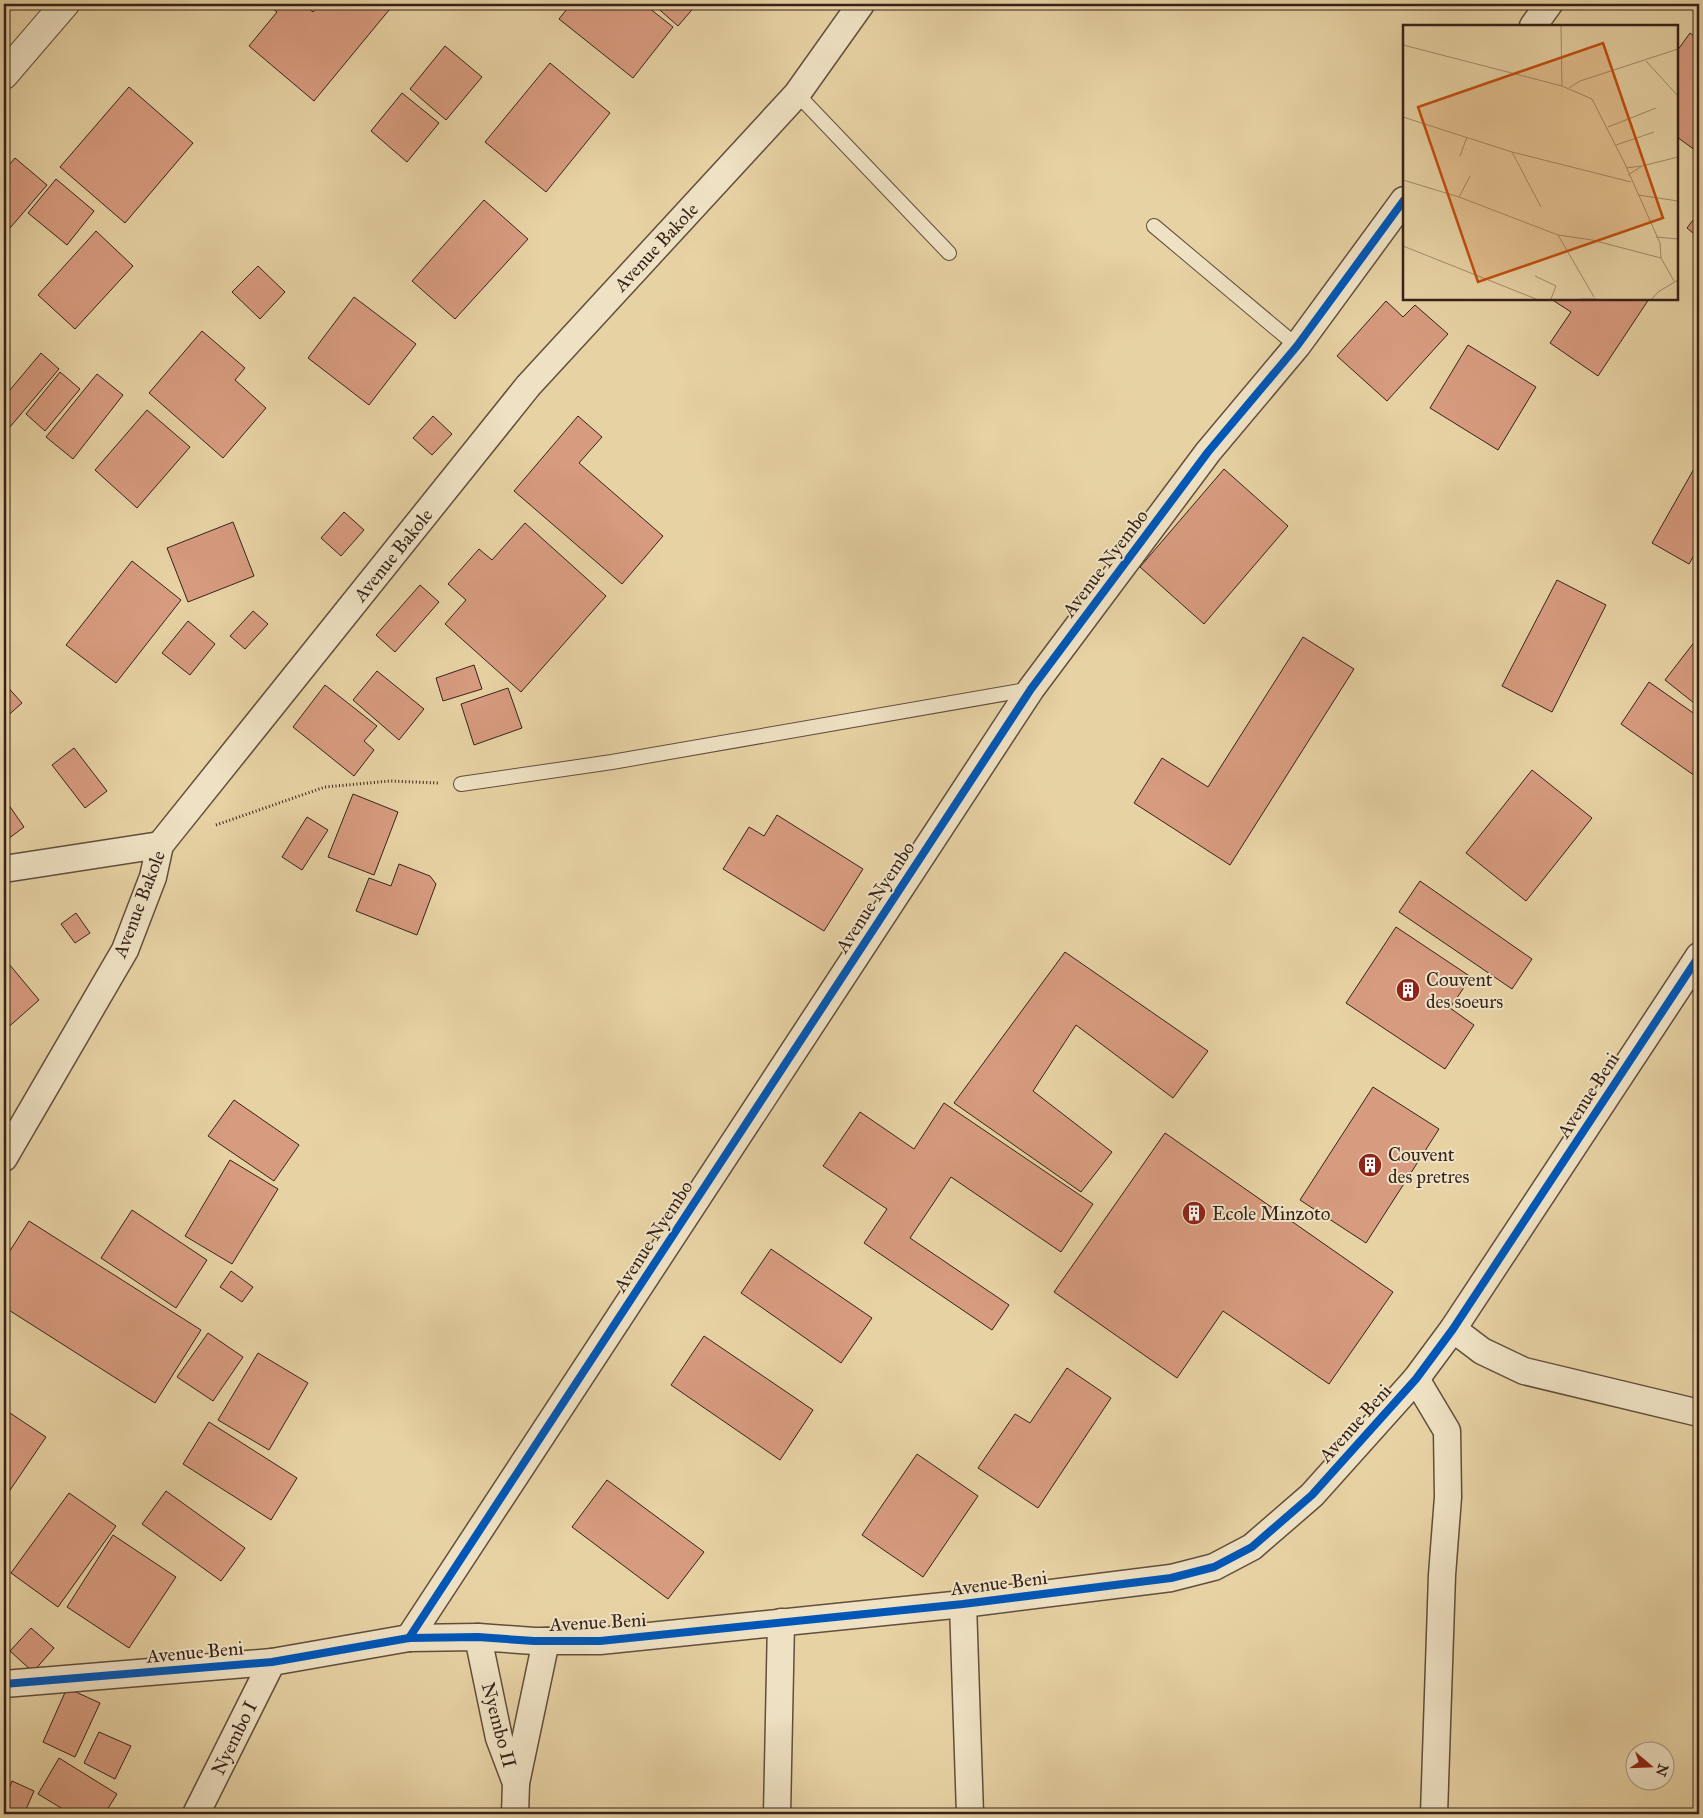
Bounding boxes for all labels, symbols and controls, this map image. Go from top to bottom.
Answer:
inset map [1403,25,1678,300]
street label: Avenue Bakole [608,198,703,297]
street label: Avenue Bakole [348,504,438,607]
street label: Avenue Nyembo [1057,505,1153,622]
street label: Avenue Nyembo [830,837,920,958]
street label: Avenue Bakole [108,847,170,962]
place label: Couvent des soeurs [1426,968,1503,1013]
building icon: Couvent des soeurs [1395,977,1421,1003]
street label: Avenue Beni [1551,1048,1624,1143]
place label: Couvent des pretres [1388,1143,1469,1188]
building icon: Couvent des pretres [1357,1152,1383,1178]
street label: Avenue Nyembo [608,1176,698,1297]
building icon: Ecole Minzoto [1181,1200,1207,1226]
place label: Ecole Minzoto [1212,1202,1331,1225]
street label: Avenue Beni [1313,1379,1396,1468]
street label: Avenue Beni [948,1566,1049,1600]
street label: Avenue Beni [548,1608,647,1636]
street label: Avenue Beni [145,1636,244,1668]
street label: Nyembo II [477,1680,521,1770]
street label: Nyembo I [206,1697,262,1779]
north arrow [1626,1740,1676,1790]
text: N [1652,1762,1672,1779]

